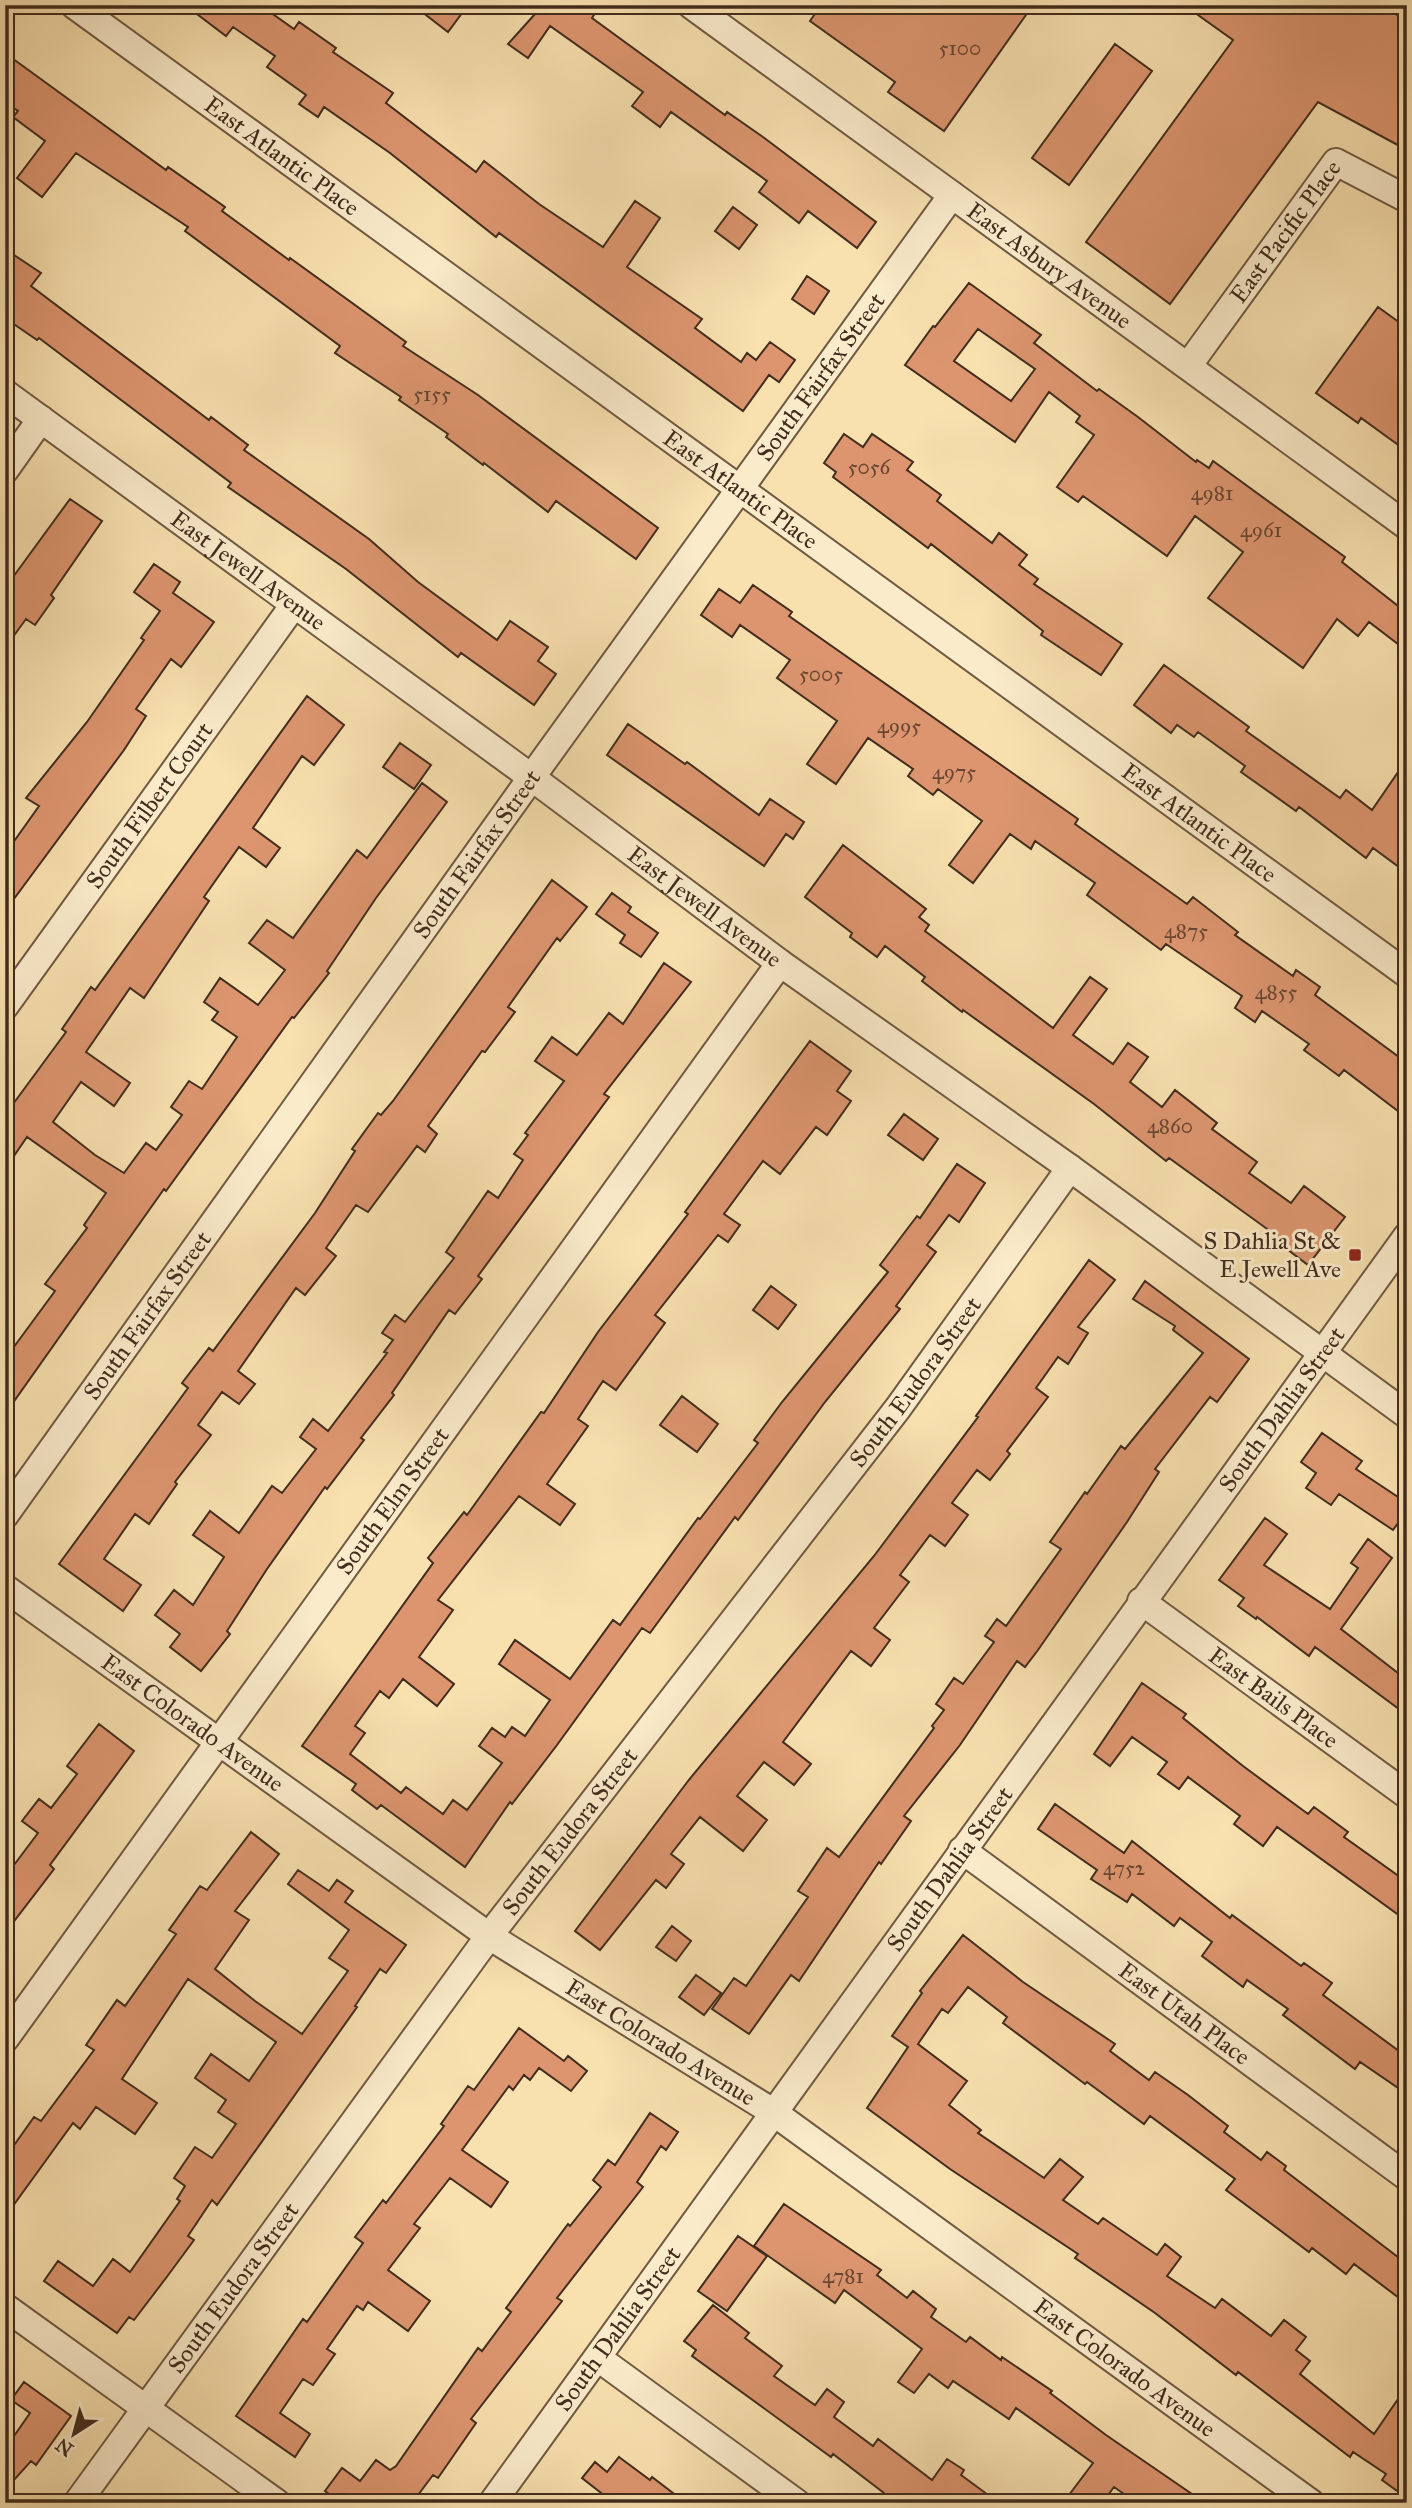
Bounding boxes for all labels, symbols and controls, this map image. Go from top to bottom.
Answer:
house number: 5100 [939,35,981,61]
street label: East Atlantic Place [198,90,365,223]
street label: East Pacific Place [1224,154,1347,309]
street label: East Asbury Avenue [961,196,1138,336]
street label: South Fairfax Street [750,287,892,467]
house number: 5155 [413,381,451,407]
street label: East Atlantic Place [657,423,824,556]
house number: 5056 [848,454,891,480]
house number: 4981 [1191,480,1233,506]
street label: East Jewell Avenue [165,504,332,637]
house number: 4961 [1240,517,1282,543]
house number: 5005 [799,661,843,687]
house number: 4995 [877,713,921,739]
street label: South Filbert Court [79,716,220,895]
street label: East Atlantic Place [1116,756,1283,889]
house number: 4975 [932,759,976,785]
street label: South Fairfax Street [406,763,548,944]
street label: East Jewell Avenue [622,839,788,974]
house number: 4875 [1164,918,1208,944]
house number: 4855 [1255,979,1297,1005]
house number: 4860 [1147,1113,1193,1139]
street label: South Fairfax Street [77,1225,218,1406]
place label: S Dahlia St & E Jewell Ave [1203,1226,1341,1284]
marker: S Dahlia St & E Jewell Ave [1347,1247,1363,1263]
street label: South Eudora Street [843,1291,988,1473]
street label: South Dahlia Street [1212,1321,1352,1498]
street label: South Elm Street [329,1421,456,1581]
street label: East Bails Place [1203,1640,1344,1755]
street label: East Colorado Avenue [95,1647,290,1799]
street label: South Eudora Street [496,1741,645,1921]
street label: South Dahlia Street [880,1780,1020,1957]
house number: 4752 [1103,1855,1146,1881]
street label: East Utah Place [1113,1955,1256,2072]
street label: East Colorado Avenue [560,1972,761,2112]
street label: South Eudora Street [161,2196,306,2379]
street label: South Dahlia Street [548,2240,688,2417]
house number: 4781 [822,2263,864,2289]
street label: East Colorado Avenue [1028,2291,1222,2444]
north arrow [38,2400,108,2470]
text: N [51,2433,78,2461]

